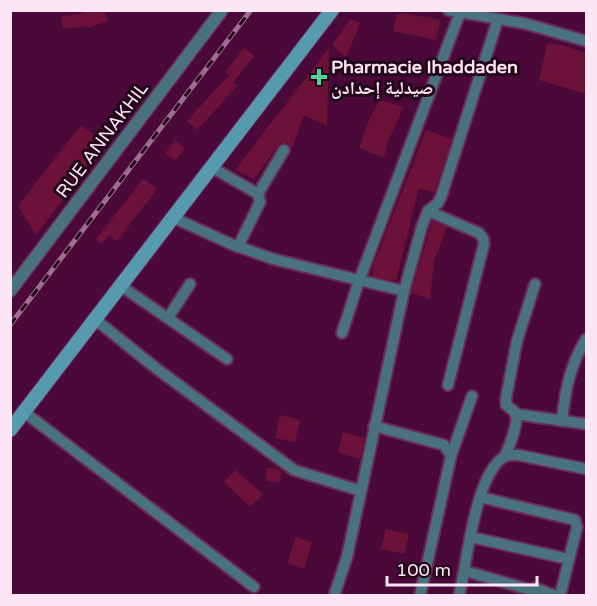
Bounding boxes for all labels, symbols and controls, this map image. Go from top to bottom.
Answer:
place label: Pharmacie Ihaddaden صيدلية إحدادن [331,56,518,99]
marker: Pharmacie Ihaddaden صيدلية إحدادن [312,70,326,84]
street label: RUE ANNAKHIL [51,77,153,202]
scale bar [387,549,537,587]
text: 100 m [396,559,451,581]

